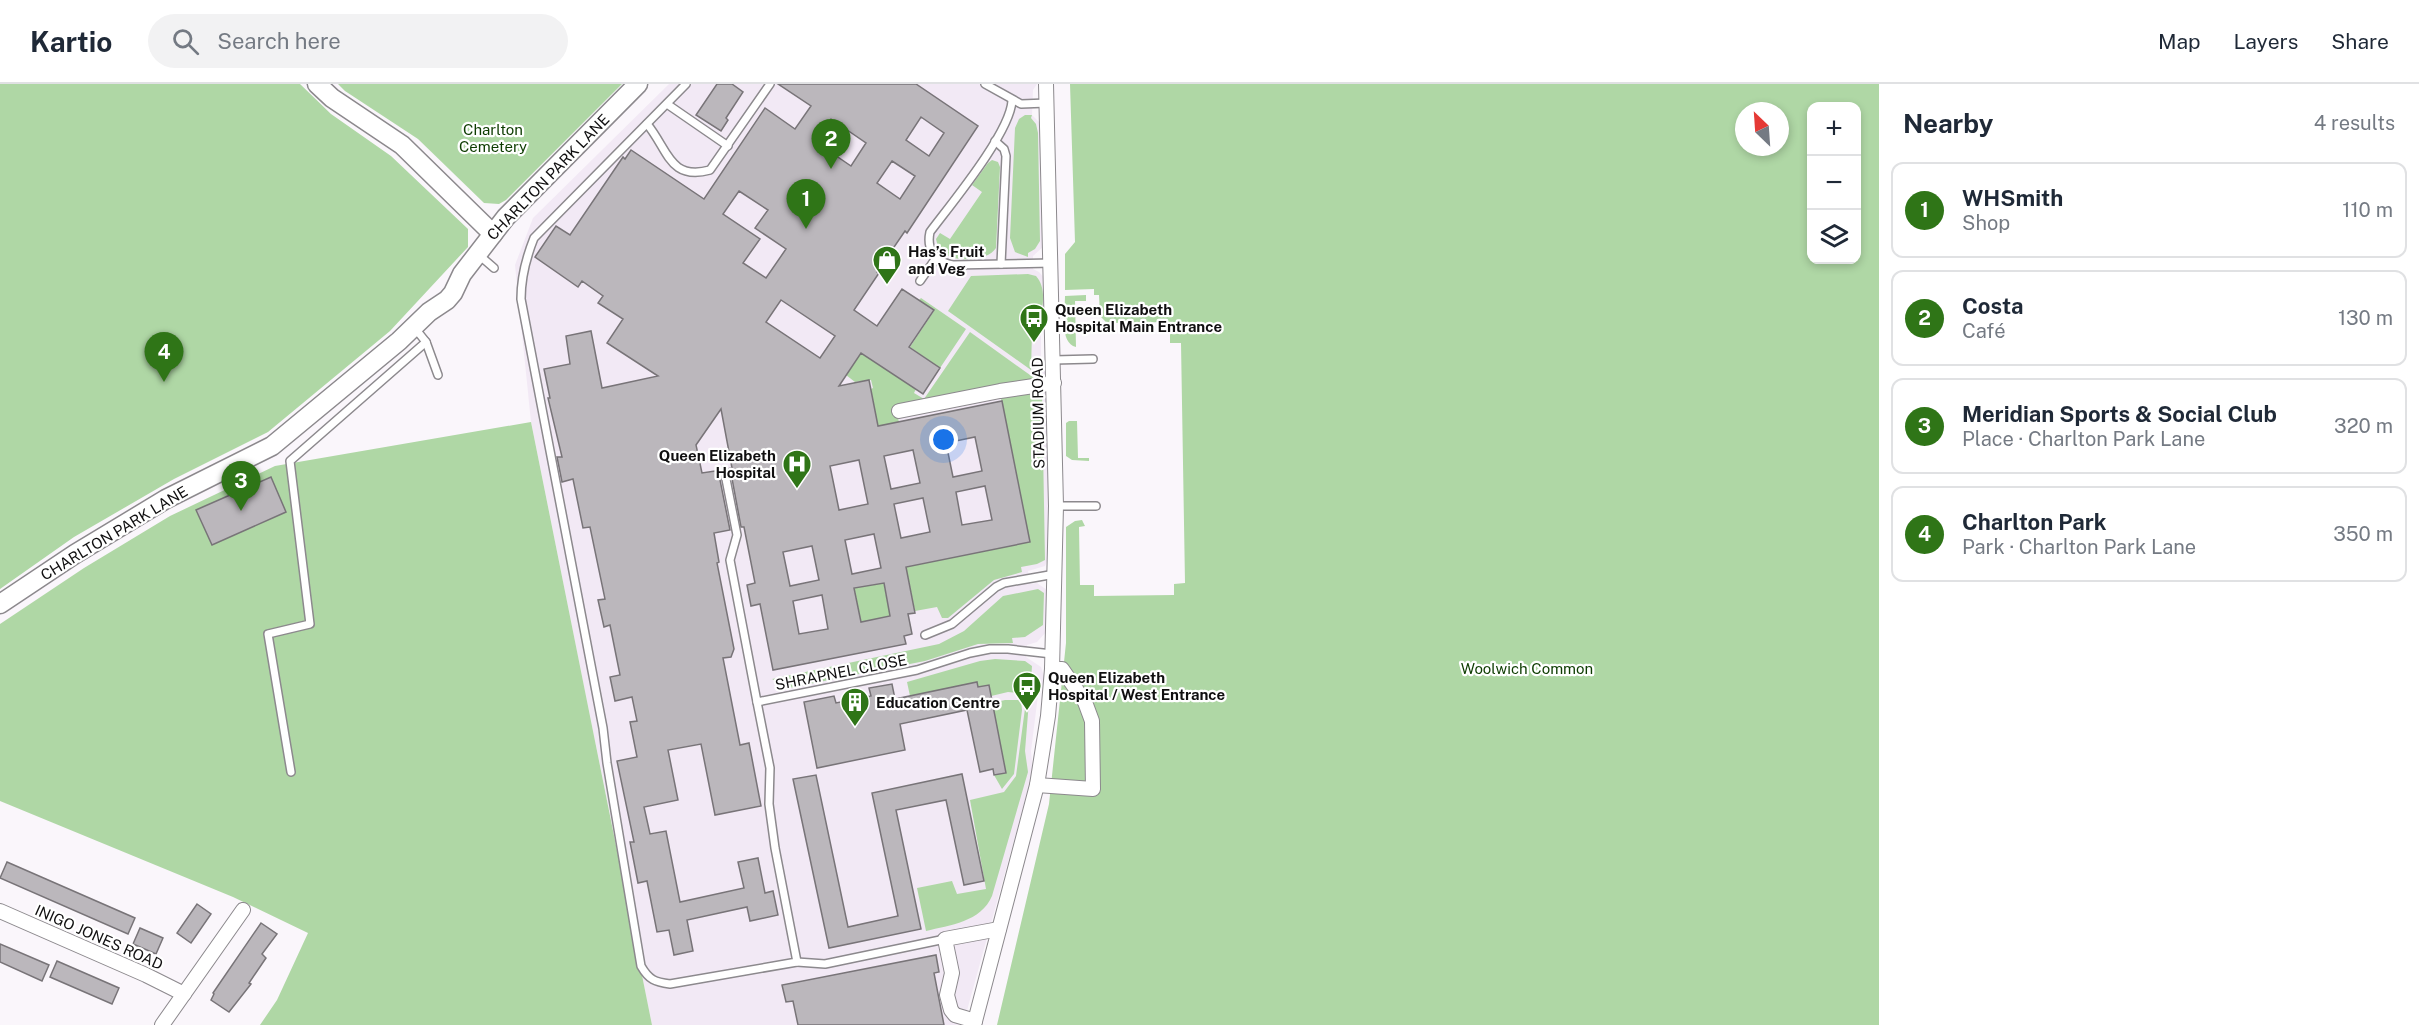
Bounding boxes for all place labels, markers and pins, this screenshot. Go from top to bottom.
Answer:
pin: 2 [812,120,850,169]
pin: 1 [786,180,826,229]
place label: Has’s Fruit and Veg [908,243,985,277]
shop icon: Has’s Fruit and Veg [871,244,903,286]
place label: Queen Elizabeth Hospital Main Entrance [1055,301,1222,335]
bus stop icon: Queen Elizabeth Hospital Main Entrance [1018,302,1050,344]
pin: 4 [144,332,184,382]
place label: Queen Elizabeth Hospital [659,447,776,481]
hospital icon: Queen Elizabeth Hospital [781,448,813,490]
pin: 3 [222,462,260,511]
place label: Queen Elizabeth Hospital / West Entrance [1048,669,1225,703]
bus stop icon: Queen Elizabeth Hospital / West Entrance [1011,670,1043,712]
building icon: Education Centre [839,686,871,728]
place label: Education Centre [876,694,1000,711]

